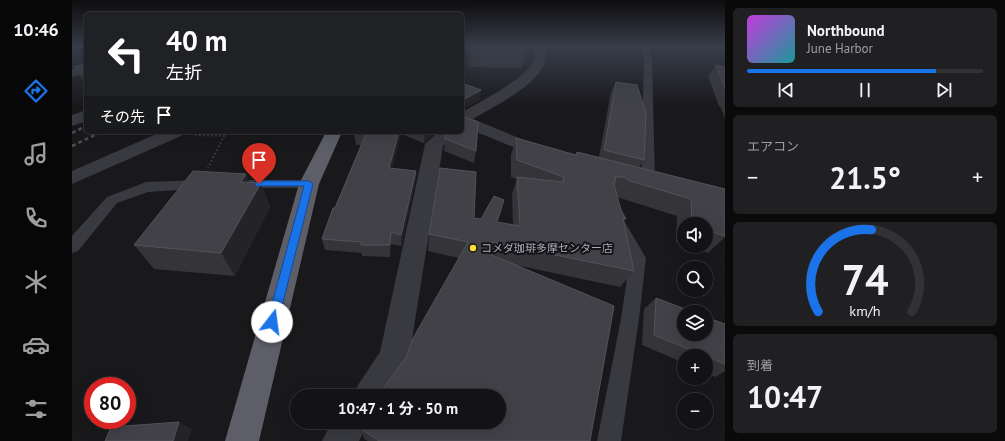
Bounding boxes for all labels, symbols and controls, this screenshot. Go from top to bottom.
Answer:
text: 10:46 [13,18,59,41]
text: Northbound [807,21,884,40]
text: 40 m [166,22,227,59]
icon: left [100,28,152,80]
text: June Harbor [807,40,873,57]
text: 左折 [166,61,202,84]
icon: directions [22,77,50,105]
icon: previous [775,79,797,101]
icon: pause [854,79,876,101]
icon: next [933,79,955,101]
icon: arrive [153,104,175,126]
text: その先 [100,107,145,126]
text: エアコン [747,138,799,155]
icon: music [22,140,50,168]
pin [242,143,276,184]
icon: arrive [248,149,270,171]
text: 21.5° [829,158,901,197]
text: − [747,163,758,191]
text: + [972,163,983,191]
icon: phone [22,204,50,232]
map controls [677,217,713,429]
button: sound [677,217,713,253]
place label: コメダ珈琲多摩センター店 [481,241,613,255]
marker: コメダ珈琲多摩センター店 [468,243,478,253]
text: 74 [841,253,889,306]
button: search [677,261,713,297]
icon: climate [22,268,50,296]
position arrow [251,301,293,343]
text: km/h [849,301,881,320]
button: layers [677,305,713,341]
icon: car [22,331,50,359]
button: + [677,349,713,385]
text: 到着 [747,357,773,374]
speed limit sign: 80 [84,377,136,429]
text: 10:47 [747,377,823,416]
button: − [677,393,713,429]
icon: filters [22,395,50,423]
text: 10:47 · 1 分 · 50 m [338,399,458,418]

